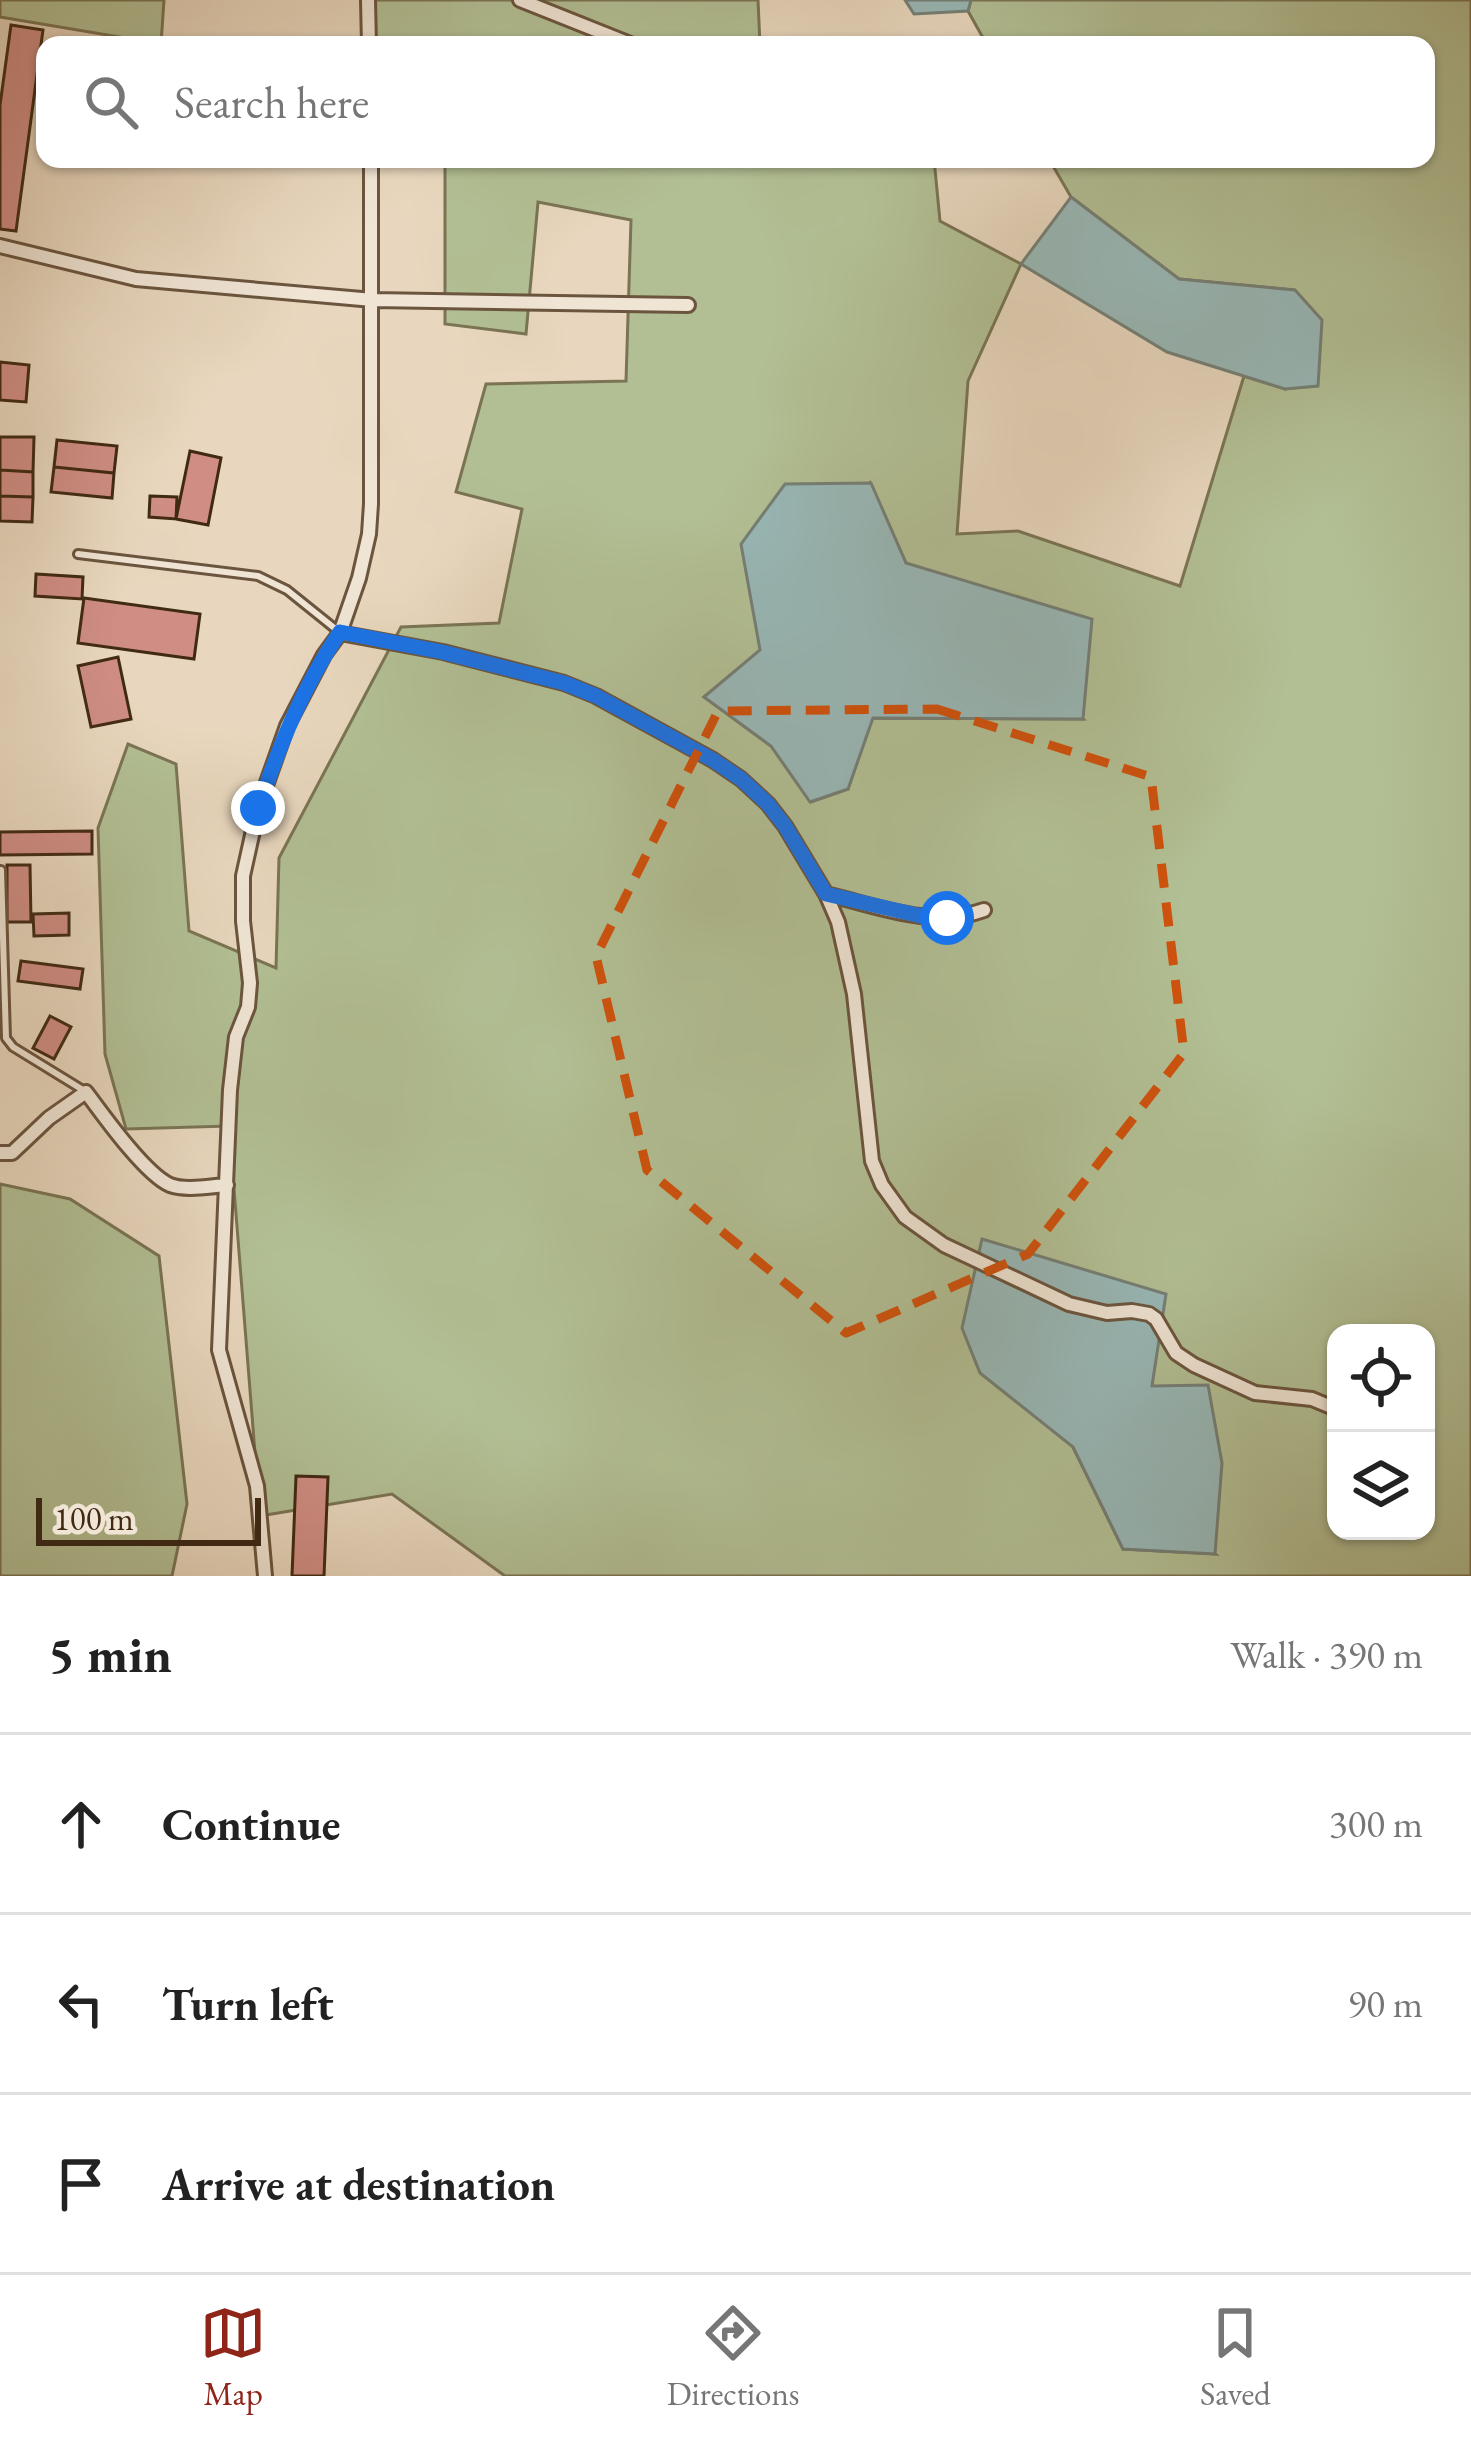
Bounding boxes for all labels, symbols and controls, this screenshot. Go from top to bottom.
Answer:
search box [36,36,1435,168]
icon: search [78,69,144,135]
text: Search here [174,73,369,131]
route end [231,781,285,835]
route start [920,891,974,945]
map controls [1327,1324,1435,1540]
button: locate [1327,1324,1435,1432]
button: layers [1327,1432,1435,1540]
scale bar [36,1492,261,1545]
text: 100 m [54,1497,134,1540]
text: 5 min [48,1621,172,1687]
text: Walk · 390 m [1230,1629,1423,1680]
icon: ahead [48,1791,114,1857]
text: Continue [162,1795,340,1853]
text: 300 m [1329,1798,1423,1849]
icon: left [48,1971,114,2037]
text: Turn left [162,1975,334,2033]
text: 90 m [1347,1978,1423,2029]
icon: arrive [48,2151,114,2217]
text: Arrive at destination [162,2155,555,2213]
tab: Map [200,2300,266,2415]
tab: Directions [667,2300,800,2415]
tab: Saved [1200,2300,1271,2415]

